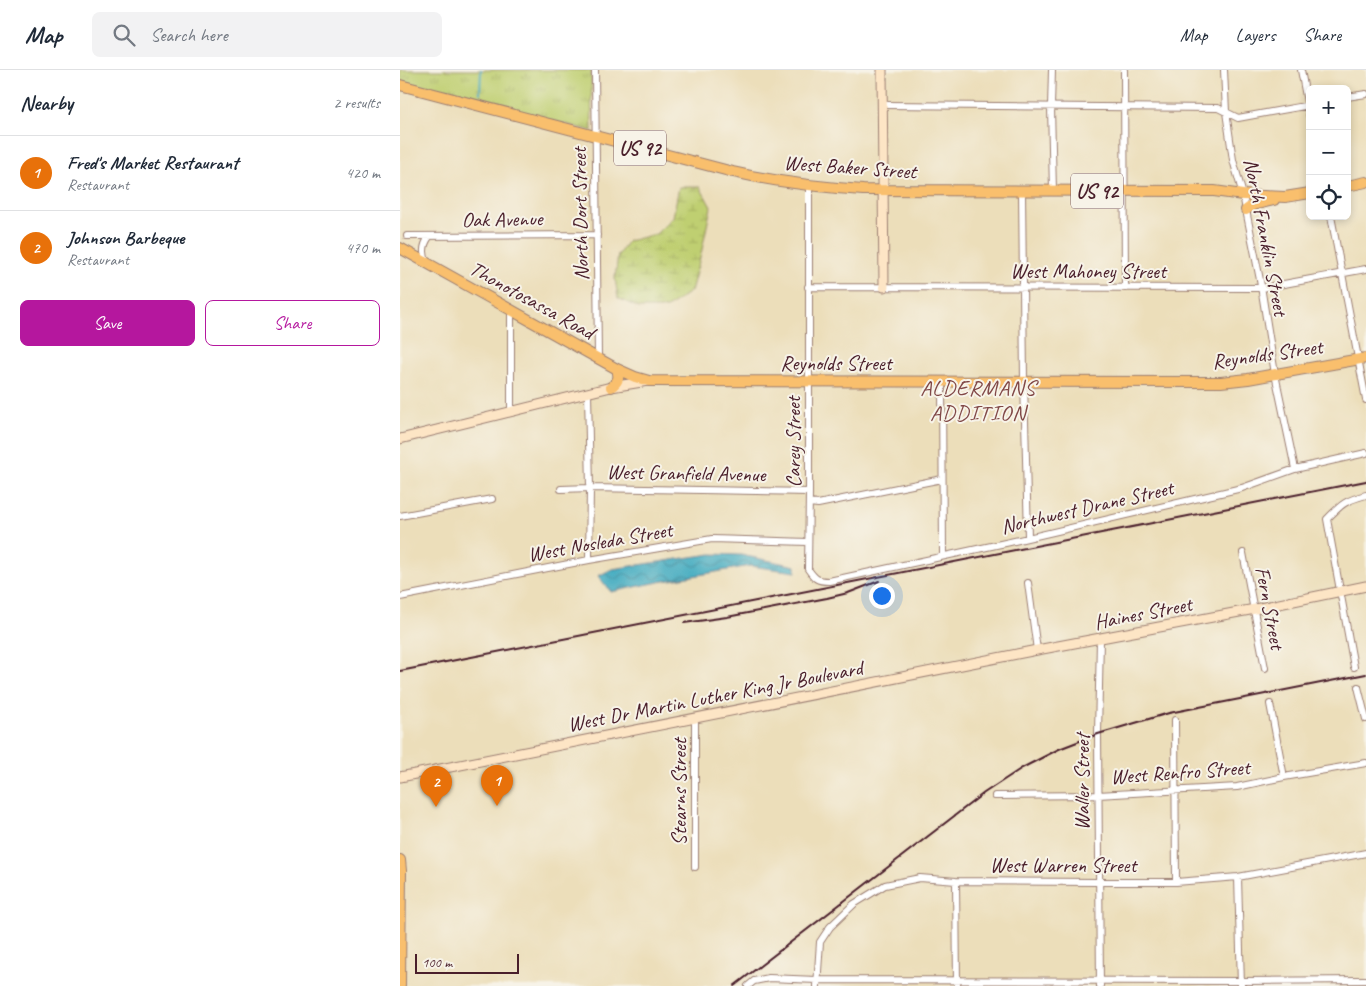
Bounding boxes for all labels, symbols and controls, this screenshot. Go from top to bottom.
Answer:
search box [92,12,442,57]
text: Map [25,20,62,50]
icon: search [110,21,138,49]
text: Search here [150,23,228,47]
text: Map [1180,24,1208,46]
text: Layers [1236,24,1275,46]
text: Share [1303,24,1341,46]
map controls [1306,85,1351,220]
button: + [1306,85,1351,130]
text: Nearby [20,90,73,116]
text: 2 results [333,93,380,113]
road number: US 92 [614,130,666,166]
button: − [1306,130,1351,175]
street label: North Dort Street [566,145,594,281]
street label: West Baker Street [783,149,919,185]
text: Fred's Market Restaurant [67,151,238,175]
street label: North Franklin Street [1238,156,1294,320]
text: 1 [32,163,40,183]
text: 420 m [346,163,380,183]
road number: US 92 [1071,174,1123,208]
text: Restaurant [67,175,129,195]
button: locate [1306,175,1351,220]
street label: Oak Avenue [461,205,545,233]
text: Johnson Barbeque [67,226,184,250]
text: 2 [32,238,40,258]
text: 470 m [346,238,380,258]
text: Restaurant [67,250,129,270]
street label: Thonotosassa Road [465,255,602,347]
street label: West Mahoney Street [1010,258,1168,284]
button: Save [20,300,195,346]
button: Share [205,300,380,346]
street label: Reynolds Street [1210,333,1326,375]
street label: Reynolds Street [780,350,894,376]
district label: ALDERMANS ADDITION [920,374,1039,427]
street label: Carey Street [780,394,806,488]
street label: West Granfield Avenue [606,459,767,487]
street label: Northwest Drane Street [998,474,1178,539]
street label: West Nosleda Street [526,516,676,567]
street label: Fern Street [1249,565,1291,653]
your location [869,583,895,609]
street label: Haines Street [1092,590,1196,635]
street label: West Dr Martin Luther King Jr Boulevard [565,654,868,737]
street label: Waller Street [1069,731,1095,830]
street label: Stearns Street [666,736,692,846]
street label: West Renfro Street [1109,754,1253,790]
pin: 1 [481,765,513,806]
pin: 2 [420,766,452,807]
street label: West Warren Street [990,852,1138,878]
scale bar [415,951,519,974]
text: 100 m [422,954,452,971]

